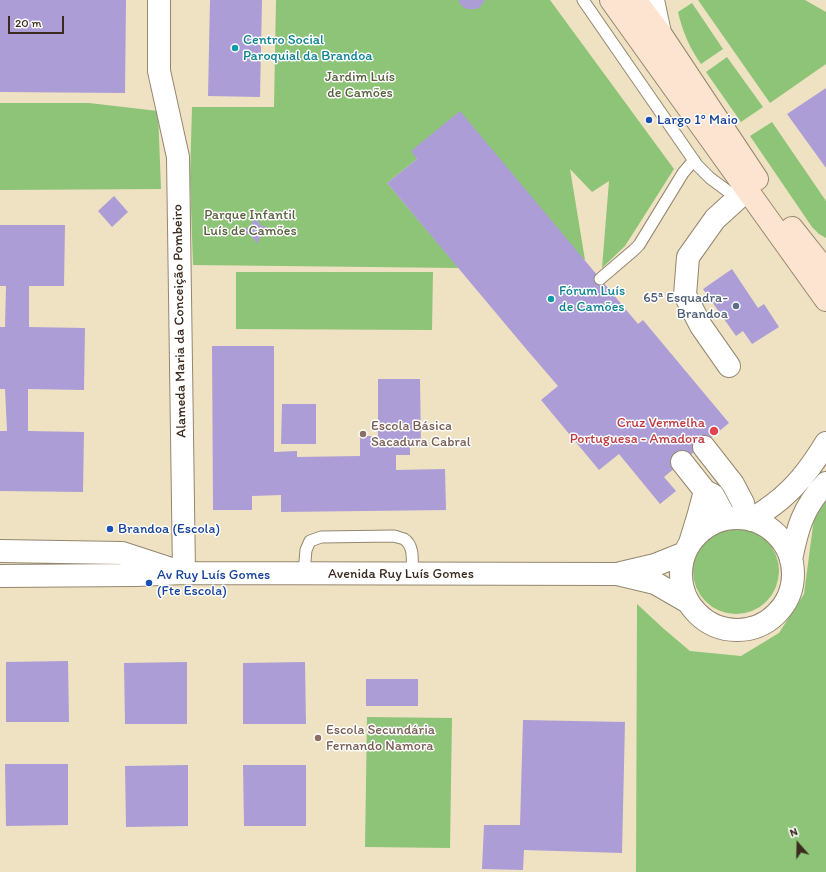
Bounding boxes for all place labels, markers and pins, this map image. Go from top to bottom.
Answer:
place label: Centro Social Paroquial da Brandoa [243,32,373,64]
marker: Centro Social Paroquial da Brandoa [230,43,240,53]
place label: Largo 1º Maio [657,112,738,128]
marker: Largo 1º Maio [644,115,654,125]
place label: Fórum Luís de Camões [559,283,625,316]
place label: 65ª Esquadra- Brandoa [643,290,728,322]
marker: Fórum Luís de Camões [546,294,556,304]
marker: 65ª Esquadra- Brandoa [731,301,741,311]
place label: Cruz Vermelha Portuguesa - Amadora [570,415,705,448]
place label: Escola Básica Sacadura Cabral [371,418,471,450]
marker: Cruz Vermelha Portuguesa - Amadora [708,425,720,437]
marker: Escola Básica Sacadura Cabral [358,429,368,439]
place label: Brandoa (Escola) [118,521,220,537]
marker: Brandoa (Escola) [105,524,115,534]
place label: Av Ruy Luís Gomes (Fte Escola) [157,567,270,600]
marker: Av Ruy Luís Gomes (Fte Escola) [144,578,154,588]
place label: Escola Secundária Fernando Namora [326,722,435,754]
marker: Escola Secundária Fernando Namora [313,733,323,743]

